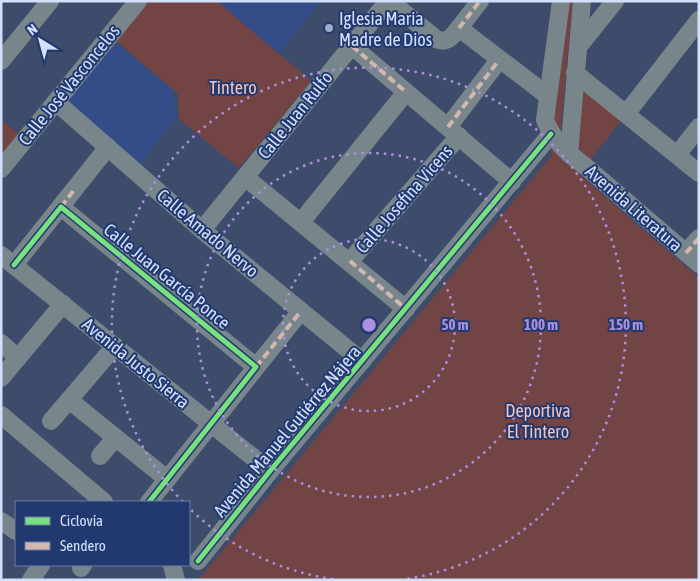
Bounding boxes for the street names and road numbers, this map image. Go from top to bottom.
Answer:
street label: Calle José Vasconcelos [14,21,124,149]
street label: Calle Juan Rulfo [253,67,337,163]
street label: Calle Josefina Vicens [351,141,457,257]
street label: Avenida Literatura [581,160,687,256]
street label: Calle Amado Nervo [153,185,263,281]
street label: Calle Juan García Ponce [100,219,234,333]
street label: Avenida Justo Sierra [78,313,194,413]
street label: Avenida Manuel Gutiérrez Nájera [209,341,365,521]

